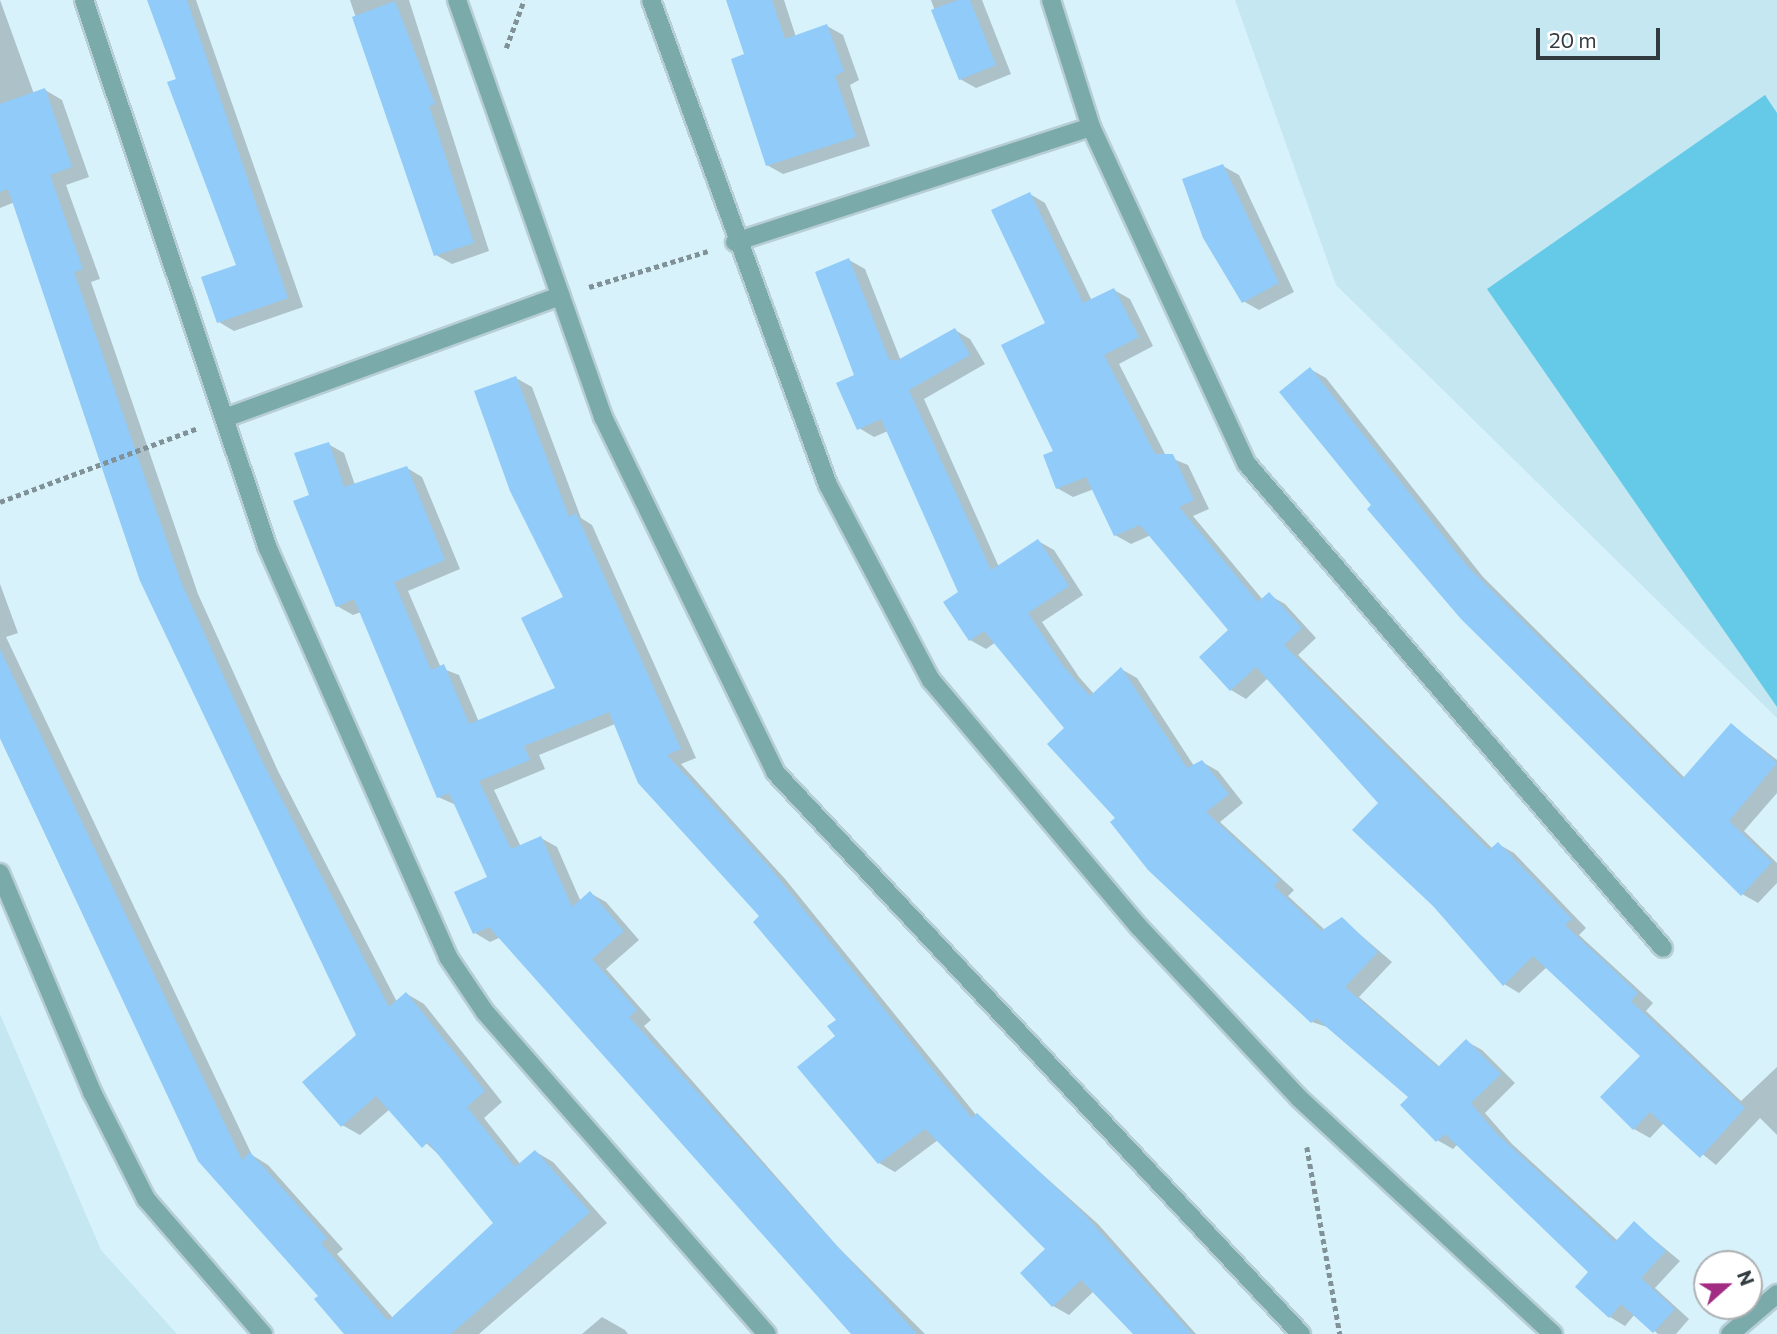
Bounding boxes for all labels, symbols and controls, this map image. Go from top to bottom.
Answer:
scale bar [1539,14,1663,58]
text: 20 m [1549,27,1597,52]
north arrow [1693,1250,1763,1320]
text: N [1733,1267,1759,1289]

